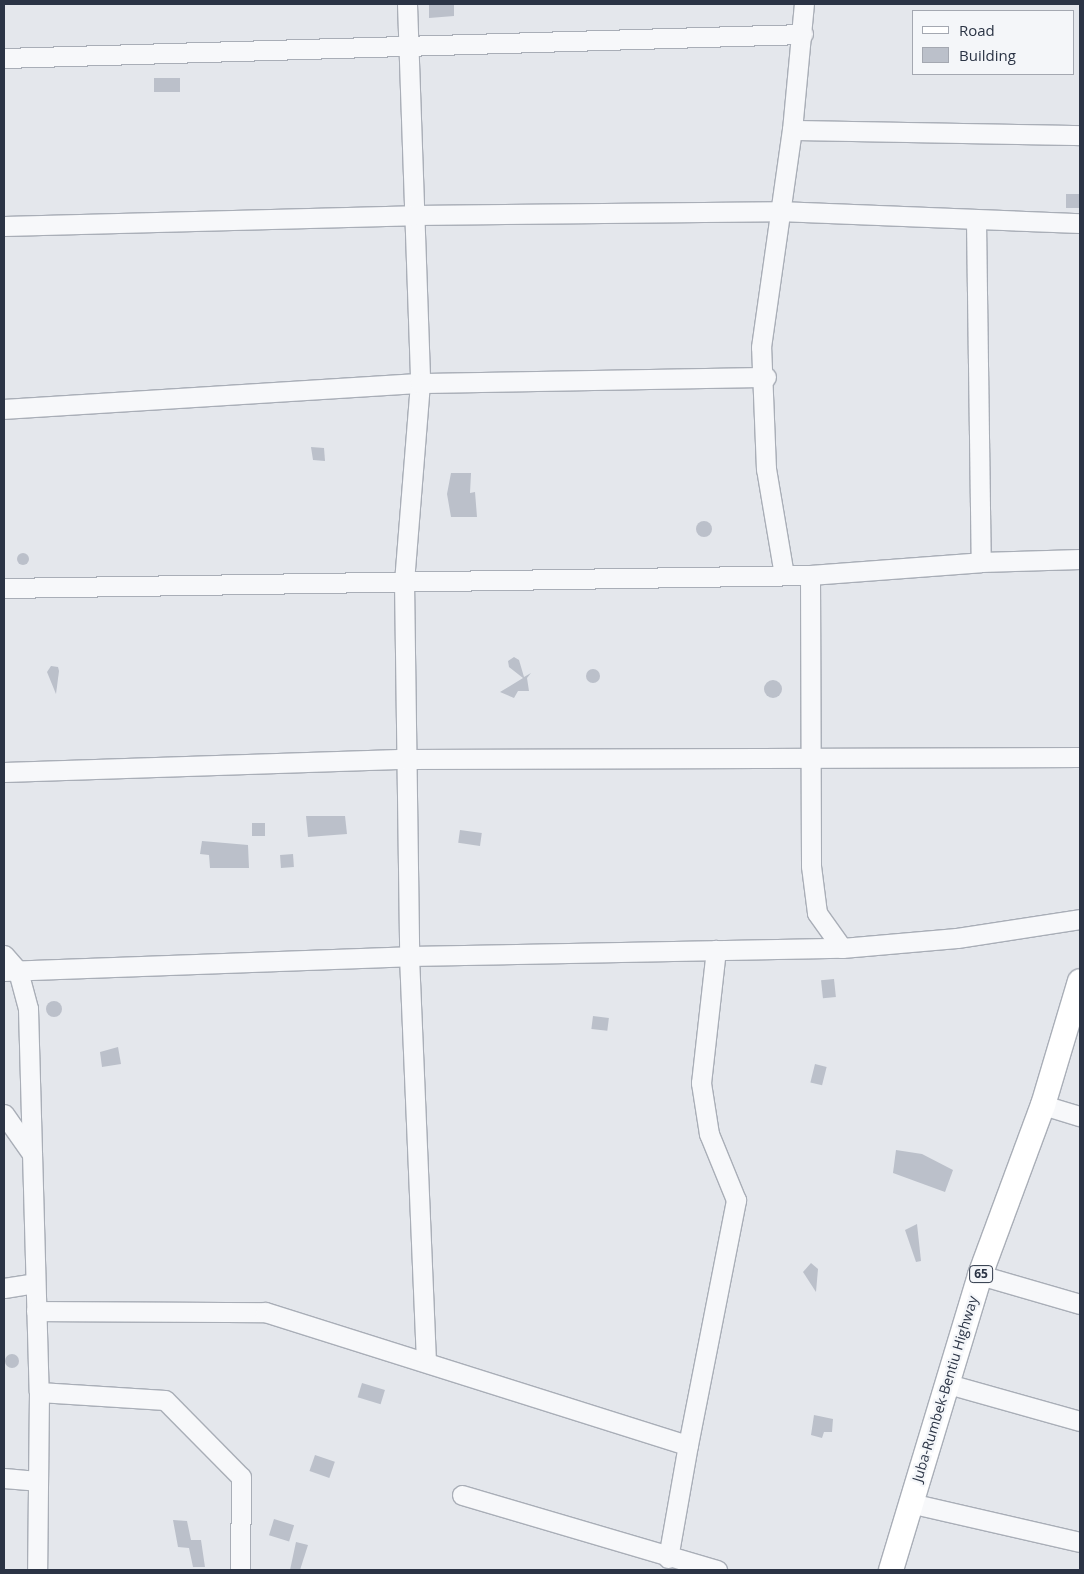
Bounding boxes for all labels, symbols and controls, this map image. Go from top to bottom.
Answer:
legend [912,10,1074,75]
text: Road [959,20,995,40]
text: Building [959,45,1016,65]
road number: 65 [968,1264,994,1284]
street label: Juba-Rumbek-Bentiu Highway [909,1294,981,1484]

